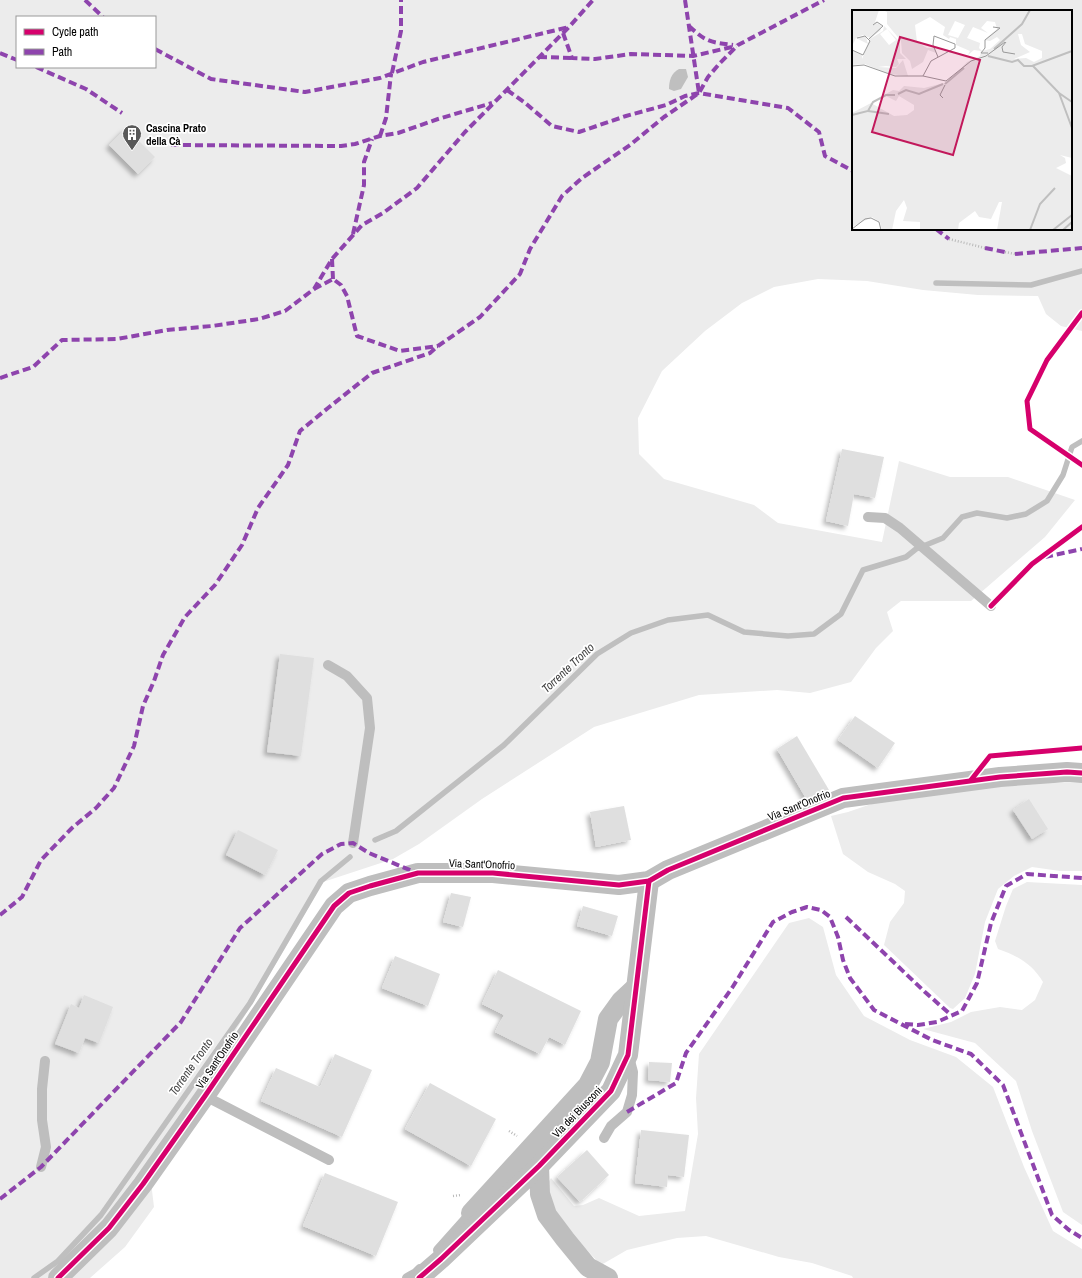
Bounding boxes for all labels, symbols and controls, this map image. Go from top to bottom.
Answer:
inset map [852,10,1072,230]
legend [16,16,156,68]
text: Cycle path [52,24,99,40]
text: Path [52,44,72,60]
place label: Cascina Prato della Cà [146,121,207,148]
building icon: Cascina Prato della Cà [121,123,143,151]
water label: Torrente Tronto [538,639,598,696]
street label: Via Sant'Onofrio [766,786,832,824]
street label: Via Sant'Onofrio [449,856,515,872]
street label: Via Sant'Onofrio [193,1029,241,1091]
water label: Torrente Tronto [165,1035,217,1099]
street label: Via dei Biusconi [549,1083,605,1141]

